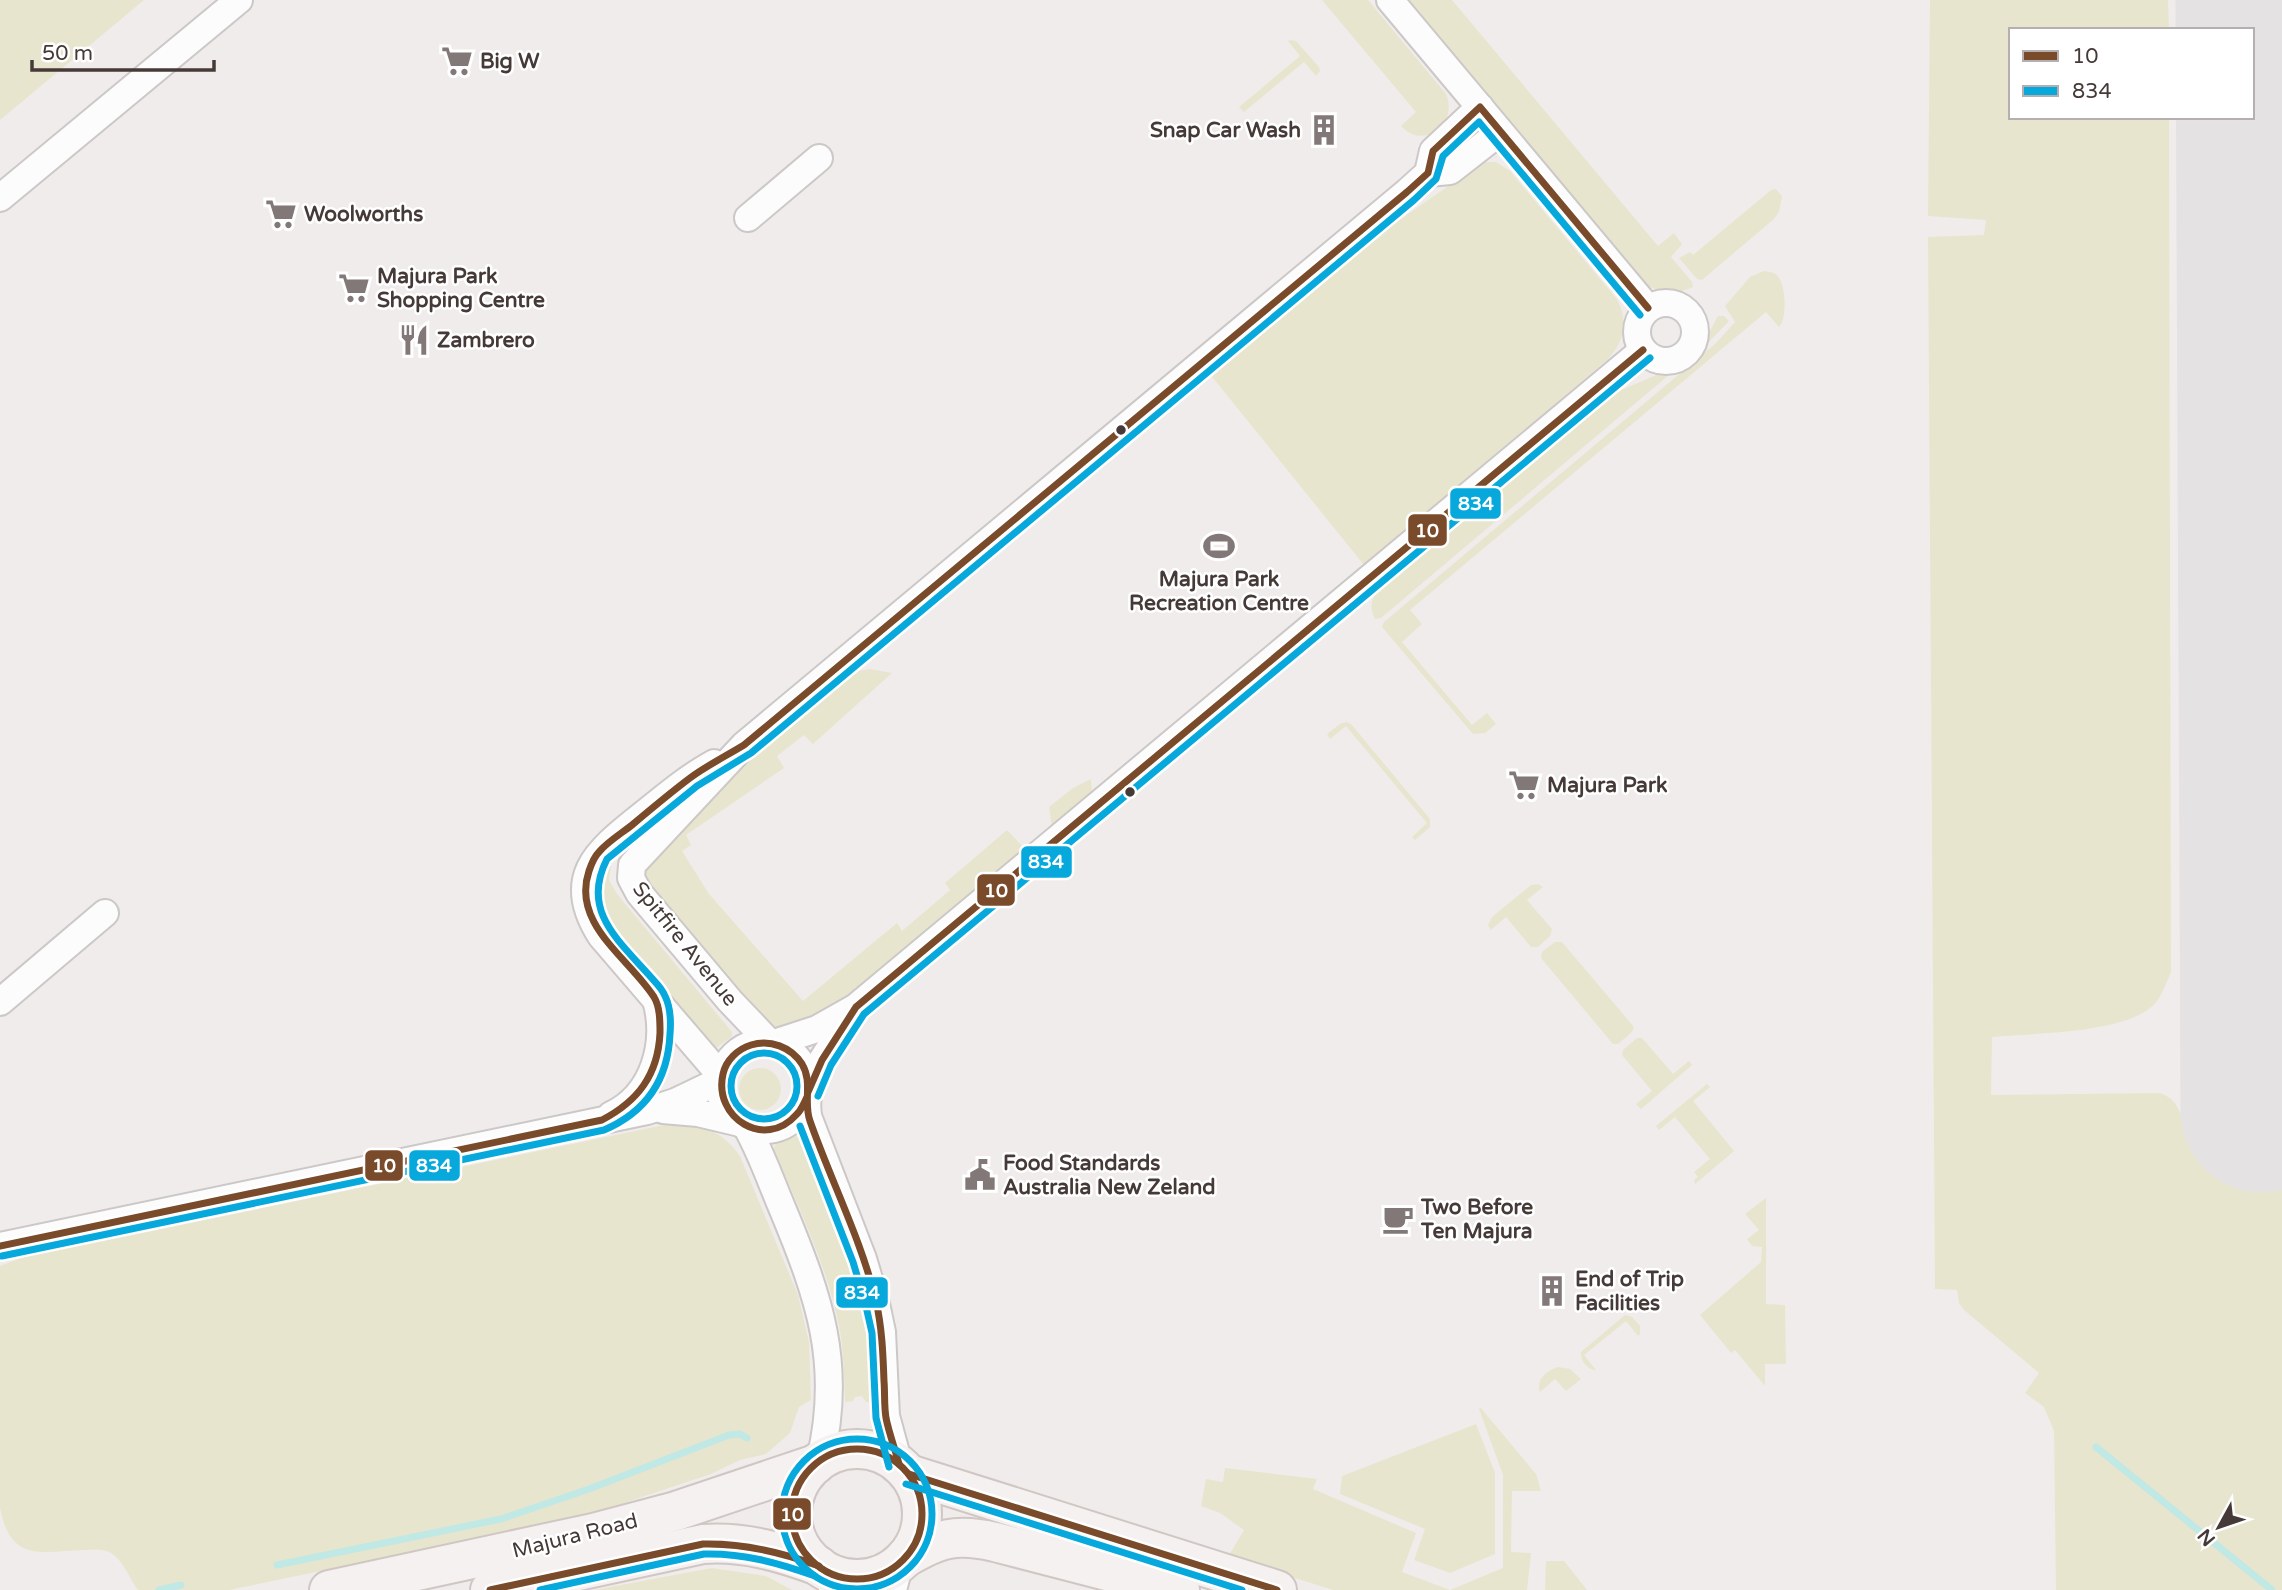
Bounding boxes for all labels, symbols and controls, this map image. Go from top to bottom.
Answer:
scale bar [32,28,214,72]
legend [2009,28,2254,119]
text: 50 m [42,41,93,66]
supermarket icon: Big W [440,44,474,78]
text: 10 [2072,44,2098,69]
place label: Big W [480,49,540,74]
text: 834 [2072,79,2112,104]
building icon: Snap Car Wash [1307,113,1341,147]
place label: Snap Car Wash [1150,118,1301,143]
supermarket icon: Woolworths [264,197,298,231]
place label: Woolworths [304,202,423,227]
place label: Majura Park Shopping Centre [377,264,545,313]
supermarket icon: Majura Park Shopping Centre [337,271,371,305]
restaurant icon: Zambrero [397,323,431,357]
place label: Zambrero [437,328,535,353]
unlabelled marker [1114,423,1128,437]
line badge: 834 [1449,487,1502,520]
text: 834 [1458,493,1494,515]
line badge: 10 [1407,513,1448,547]
text: 10 [1415,520,1439,542]
sports icon: Majura Park Recreation Centre [1202,529,1236,563]
place label: Majura Park Recreation Centre [1129,567,1309,616]
supermarket icon: Majura Park [1507,768,1541,802]
place label: Majura Park [1547,773,1668,798]
unlabelled marker [1123,785,1137,799]
line badge: 834 [1020,845,1073,879]
text: 834 [1028,851,1064,873]
line badge: 10 [976,873,1016,907]
street label: Spitfire Avenue [627,877,743,1011]
text: 10 [984,880,1008,902]
line badge: 10 [364,1149,404,1182]
line badge: 834 [408,1149,461,1182]
place label: Food Standards Australia New Zeland [1003,1151,1216,1200]
text: 10 [372,1155,396,1177]
text: 834 [416,1155,452,1177]
public building icon: Food Standards Australia New Zeland [963,1158,997,1192]
place label: Two Before Ten Majura [1420,1195,1533,1244]
cafe icon: Two Before Ten Majura [1381,1202,1415,1236]
place label: End of Trip Facilities [1575,1267,1684,1316]
building icon: End of Trip Facilities [1535,1274,1569,1308]
line badge: 834 [835,1276,889,1309]
text: 834 [844,1282,880,1304]
north arrow [2184,1492,2254,1562]
line badge: 10 [772,1497,812,1531]
text: 10 [780,1504,804,1526]
street label: Majura Road [510,1508,640,1564]
text: N [2193,1524,2220,1550]

